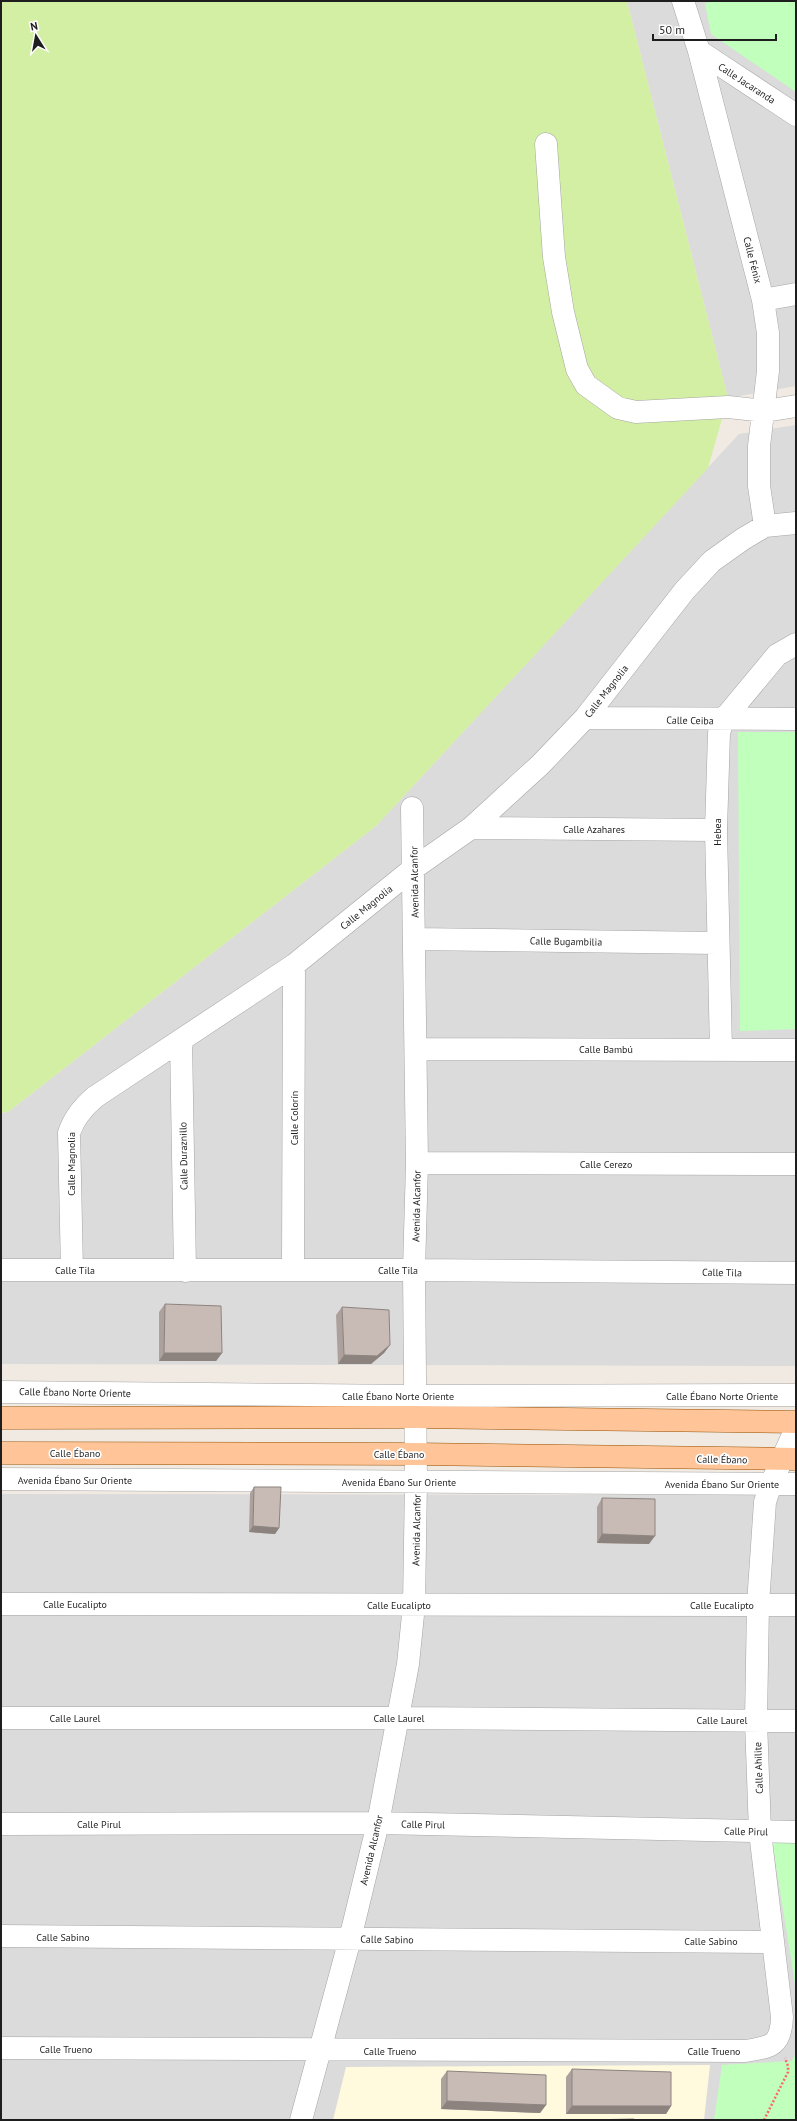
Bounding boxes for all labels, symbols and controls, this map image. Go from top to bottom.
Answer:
north arrow [16,16,56,56]
scale bar [653,16,776,42]
text: N [29,19,39,34]
text: 50 m [659,22,685,37]
street label: Calle Jacaranda [716,60,778,107]
street label: Calle Fénix [740,235,765,285]
street label: Calle Magnolia [582,662,631,720]
street label: Calle Ceiba [666,714,714,727]
street label: Hebea [711,818,724,846]
street label: Calle Azahares [563,823,625,836]
street label: Avenida Alcanfor [407,845,422,918]
street label: Calle Magnolia [337,882,395,932]
street label: Calle Bugambilia [530,934,602,949]
street label: Calle Bambú [579,1043,633,1056]
street label: Calle Colorín [288,1091,301,1145]
street label: Calle Duraznillo [176,1122,191,1190]
street label: Calle Magnolia [65,1132,78,1196]
street label: Calle Cerezo [580,1158,632,1171]
street label: Avenida Alcanfor [409,1169,424,1242]
street label: Calle Tila [55,1264,95,1277]
street label: Calle Tila [378,1264,418,1277]
street label: Calle Tila [702,1266,742,1279]
street label: Calle Ébano Norte Oriente [19,1385,131,1400]
street label: Calle Ébano Norte Oriente [342,1390,454,1403]
street label: Calle Ébano Norte Oriente [666,1390,778,1403]
street label: Calle Ébano [50,1447,100,1460]
street label: Calle Ébano [374,1448,424,1461]
street label: Calle Ébano [697,1453,747,1466]
street label: Avenida Ébano Sur Oriente [18,1474,132,1487]
street label: Avenida Ébano Sur Oriente [342,1476,456,1489]
street label: Avenida Ébano Sur Oriente [665,1478,779,1491]
street label: Avenida Alcanfor [409,1493,424,1566]
street label: Calle Eucalipto [43,1598,107,1611]
street label: Calle Eucalipto [367,1599,431,1612]
street label: Calle Eucalipto [690,1599,754,1612]
street label: Calle Laurel [50,1712,100,1725]
street label: Calle Laurel [374,1712,424,1725]
street label: Calle Laurel [697,1714,747,1727]
street label: Calle Ahilite [751,1742,766,1794]
street label: Avenida Alcanfor [357,1813,386,1886]
street label: Calle Pirul [77,1818,121,1831]
street label: Calle Pirul [401,1818,445,1831]
street label: Calle Pirul [724,1825,768,1838]
street label: Calle Sabino [36,1931,90,1944]
street label: Calle Sabino [360,1933,414,1946]
street label: Calle Sabino [684,1935,738,1948]
street label: Calle Trueno [40,2043,92,2056]
street label: Calle Trueno [364,2045,416,2058]
street label: Calle Trueno [688,2045,740,2058]

